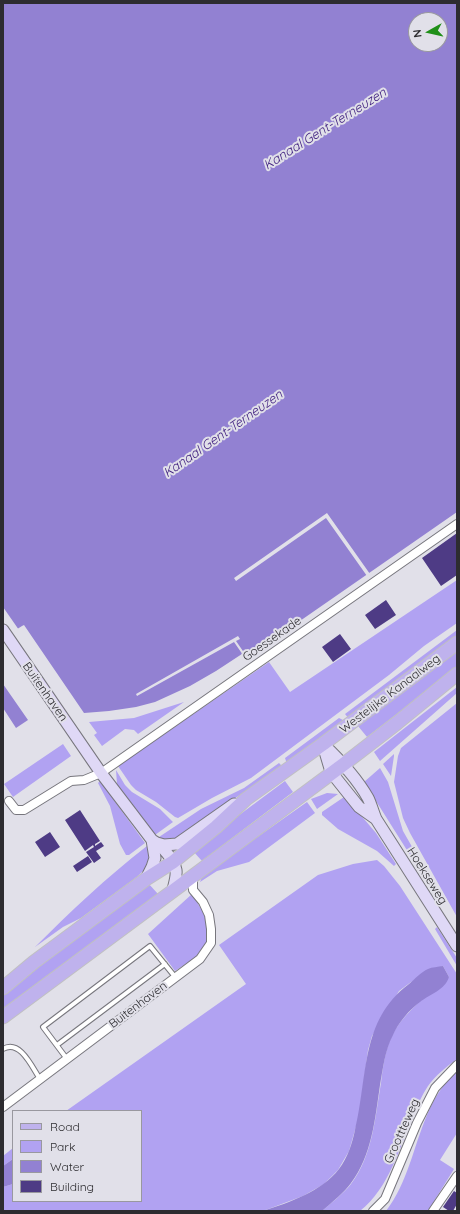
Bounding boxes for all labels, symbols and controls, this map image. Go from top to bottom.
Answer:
north arrow [408,12,448,52]
text: N [410,29,425,39]
water label: Kanaal Gent-Terneuzen [261,85,389,173]
water label: Kanaal Gent-Terneuzen [160,387,286,481]
street label: Goessekade [240,614,304,664]
street label: Westelijke Kanaalweg [337,651,443,737]
street label: Buitenhaven [19,660,71,724]
street label: Hoekseweg [404,845,450,907]
street label: Buitenhaven [106,979,170,1031]
street label: Groottteweg [381,1096,423,1166]
legend [12,1110,142,1202]
text: Road [50,1119,80,1134]
text: Park [50,1139,75,1154]
text: Water [50,1159,84,1174]
text: Building [50,1179,94,1194]

